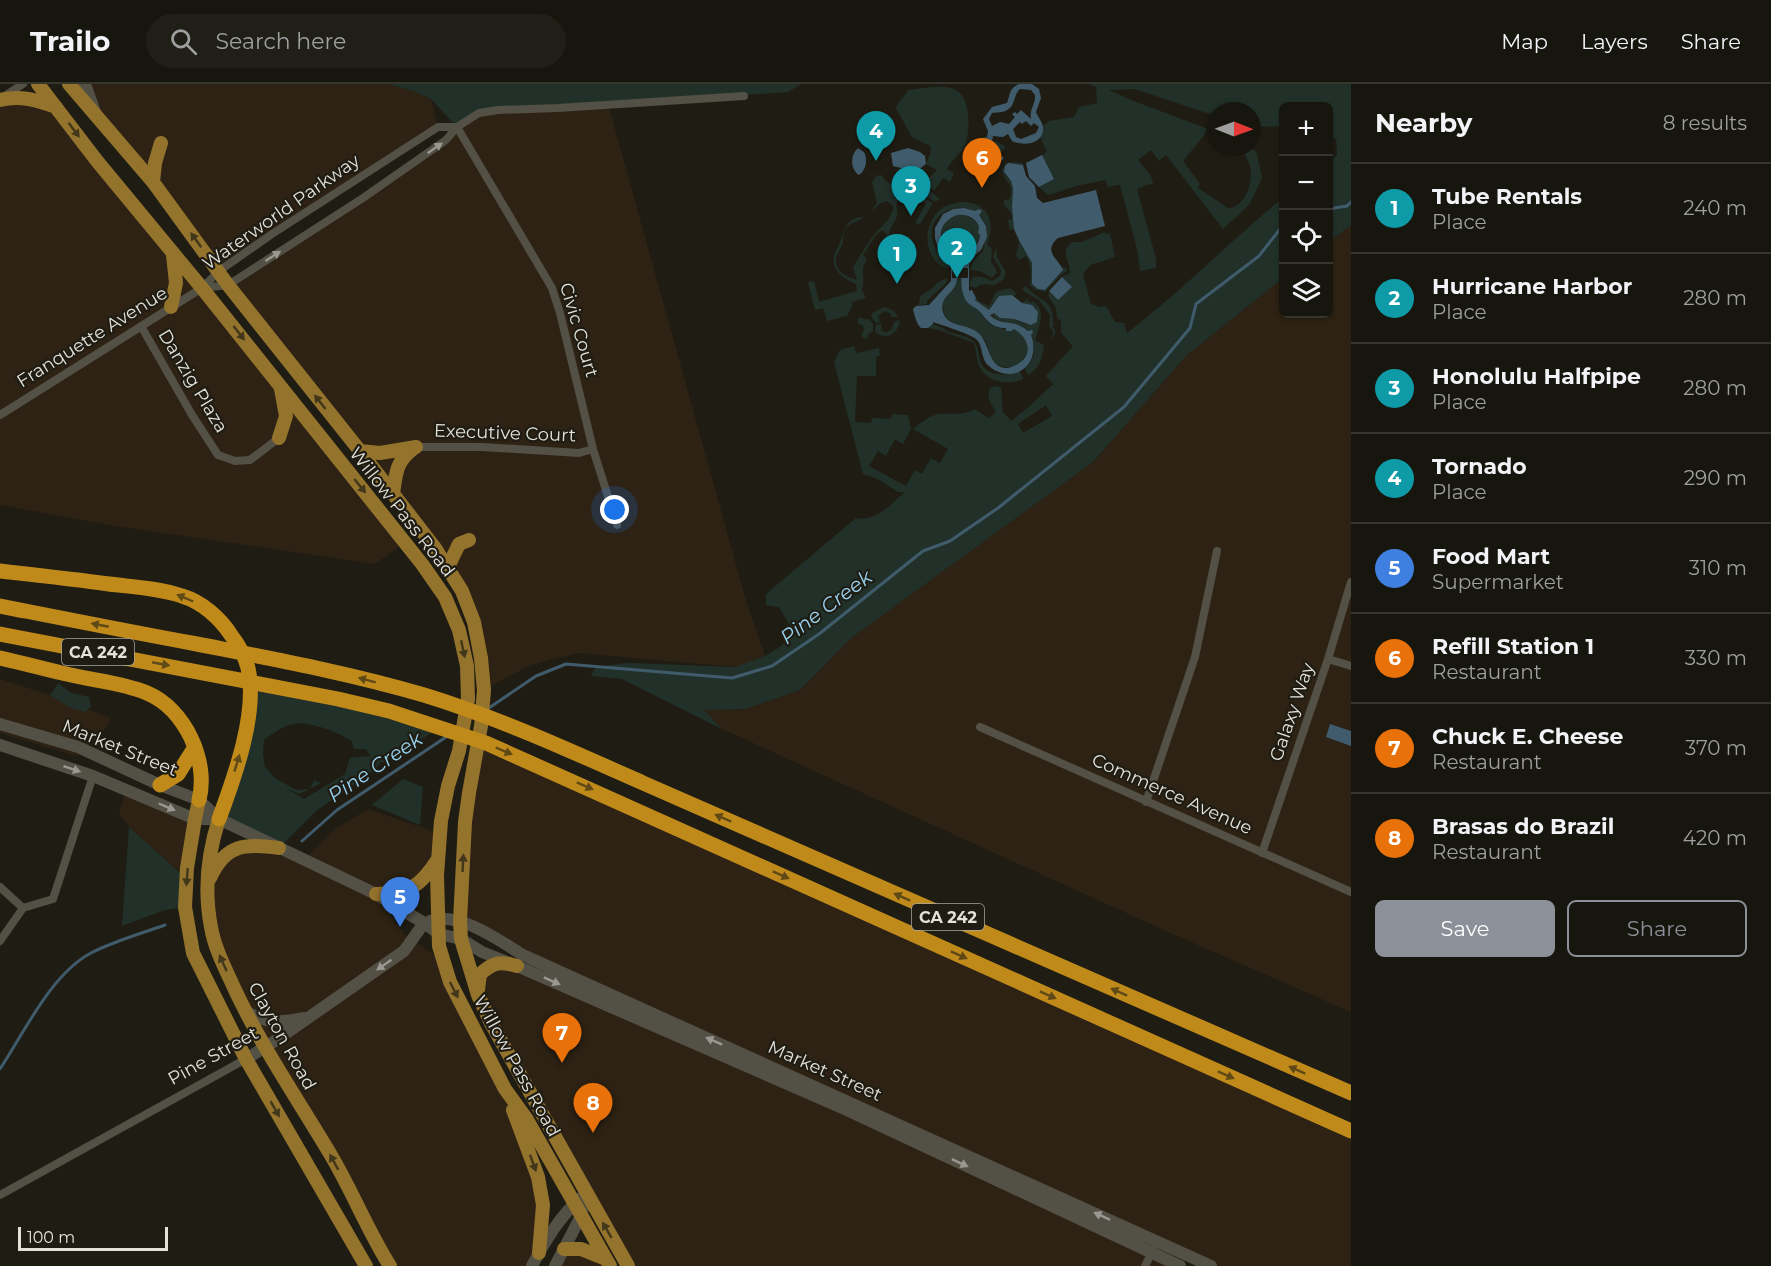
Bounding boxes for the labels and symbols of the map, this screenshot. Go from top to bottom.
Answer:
north arrow [1207,102,1261,156]
pin: 4 [856,112,896,161]
one-way arrow [67,123,79,138]
pin: 6 [962,138,1002,188]
one-way arrow [427,142,443,154]
street label: Waterworld Parkway [198,149,364,275]
pin: 3 [892,166,930,216]
pin: 2 [938,228,976,278]
one-way arrow [190,232,202,248]
pin: 1 [878,234,916,284]
one-way arrow [265,251,281,262]
street label: Civic Court [555,280,603,380]
street label: Franquette Avenue [13,282,171,392]
street label: Danzig Plaza [153,325,233,437]
one-way arrow [232,326,244,341]
one-way arrow [315,395,327,410]
street label: Executive Court [434,420,576,446]
street label: Willow Pass Road [345,443,459,581]
one-way arrow [353,478,366,494]
your location [600,495,629,524]
water label: Pine Creek [775,564,878,649]
one-way arrow [175,593,193,603]
one-way arrow [90,620,109,629]
road number: CA 242 [62,639,134,665]
one-way arrow [459,640,468,659]
one-way arrow [151,660,170,669]
street label: Galaxy Way [1265,660,1319,764]
one-way arrow [358,674,376,684]
street label: Market Street [59,715,181,781]
water label: Pine Creek [323,726,428,807]
one-way arrow [495,747,513,756]
street label: Commerce Avenue [1088,749,1256,839]
one-way arrow [233,754,242,772]
one-way arrow [63,764,81,774]
one-way arrow [576,782,593,791]
one-way arrow [158,803,176,812]
one-way arrow [714,813,732,823]
one-way arrow [459,853,468,872]
one-way arrow [182,868,192,887]
one-way arrow [773,870,791,880]
pin: 5 [380,878,420,927]
one-way arrow [893,892,910,901]
road number: CA 242 [912,904,984,930]
one-way arrow [951,950,969,960]
one-way arrow [218,953,228,971]
one-way arrow [377,959,393,971]
one-way arrow [543,976,560,985]
street label: Clayton Road [243,978,321,1094]
one-way arrow [449,982,459,999]
one-way arrow [1110,987,1127,996]
one-way arrow [1039,990,1057,1000]
street label: Willow Pass Road [469,991,565,1141]
pin: 7 [542,1014,582,1063]
street label: Pine Street [164,1022,262,1090]
one-way arrow [706,1036,723,1045]
street label: Market Street [765,1036,885,1106]
one-way arrow [1288,1065,1306,1075]
one-way arrow [1217,1070,1235,1080]
pin: 8 [574,1084,612,1133]
one-way arrow [270,1101,281,1117]
one-way arrow [329,1153,339,1170]
one-way arrow [528,1154,538,1172]
one-way arrow [951,1159,968,1168]
one-way arrow [1094,1212,1111,1221]
one-way arrow [602,1221,612,1238]
scale bar [18,1224,168,1252]

